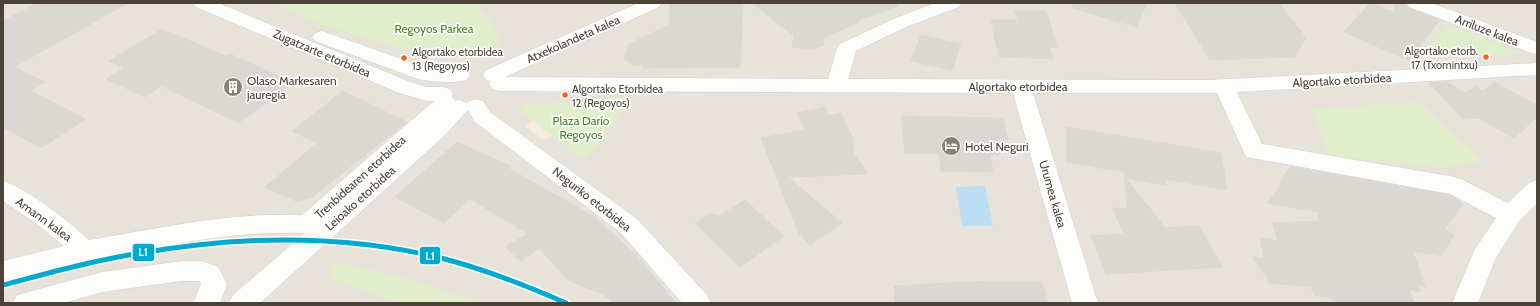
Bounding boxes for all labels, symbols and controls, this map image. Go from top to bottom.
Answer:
street label: Arriluze kalea [1453,11,1521,49]
street label: Atxekolandeta kalea [524,12,622,66]
park label: Regoyos Parkea [394,21,474,36]
street label: Zugatzarte etorbidea [271,26,373,80]
place label: Algortako etorb. 17 (Txomintxu) [1404,44,1478,72]
place label: Algortako etorbidea 13 (Regoyos) [412,45,503,73]
marker: Algortako etorb. 17 (Txomintxu) [1481,52,1491,62]
marker: Algortako etorbidea 13 (Regoyos) [399,53,409,63]
street label: Algortako etorbidea [1292,70,1392,90]
place label: Olaso Markesaren jauregia [246,73,337,102]
building icon: Olaso Markesaren jauregia [222,76,244,98]
street label: Algortako etorbidea [968,79,1068,94]
place label: Algortako Etorbidea 12 (Regoyos) [572,82,664,110]
marker: Algortako Etorbidea 12 (Regoyos) [560,90,570,100]
park label: Plaza Darío Regoyos [553,113,610,142]
street label: Trenbidearen etorbidea [311,132,409,222]
hotel icon: Hotel Neguri [940,135,962,157]
place label: Hotel Neguri [965,139,1029,154]
street label: Urumea kalea [1036,159,1070,230]
street label: Leioako etorbidea [322,162,399,234]
street label: Neguriko etorbidea [550,164,635,235]
street label: Amann kalea [13,194,75,244]
line badge: L1 [132,243,155,262]
text: L1 [138,245,148,259]
line badge: L1 [419,246,441,265]
text: L1 [425,249,435,263]

